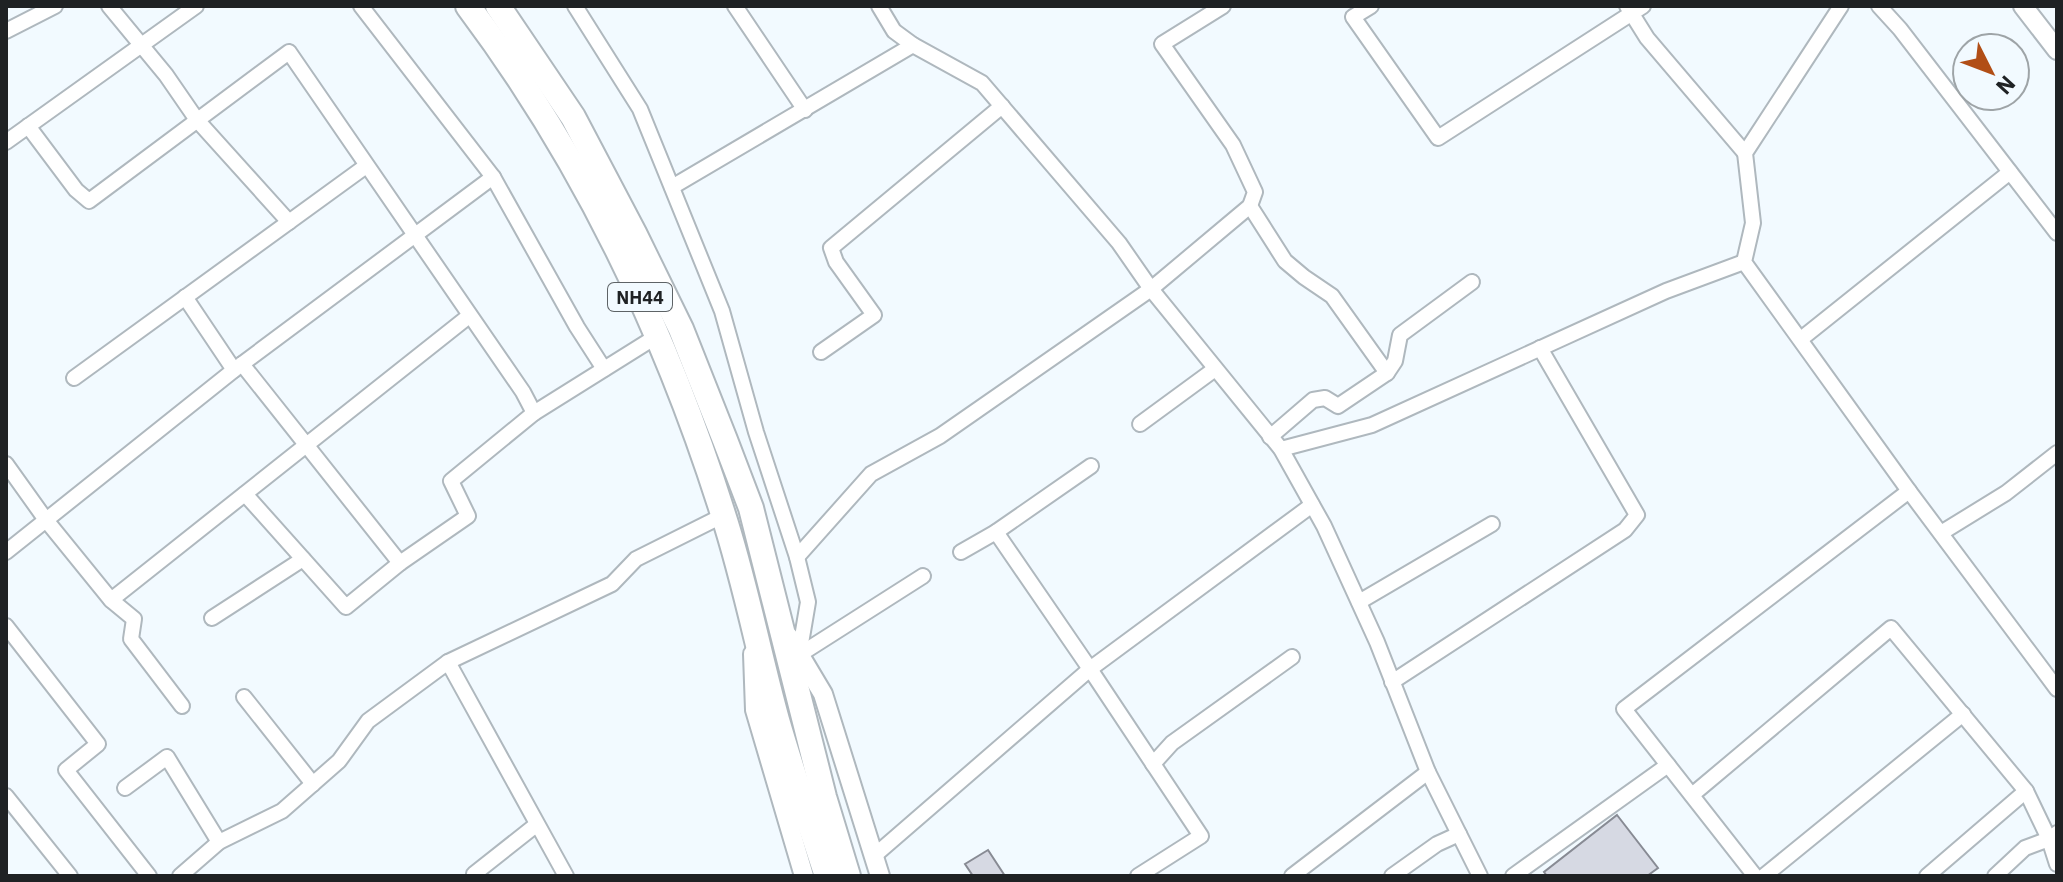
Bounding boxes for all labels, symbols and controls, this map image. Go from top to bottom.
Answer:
north arrow [1951,32,2031,112]
text: N [1990,70,2022,101]
road number: NH44 [608,283,672,311]

